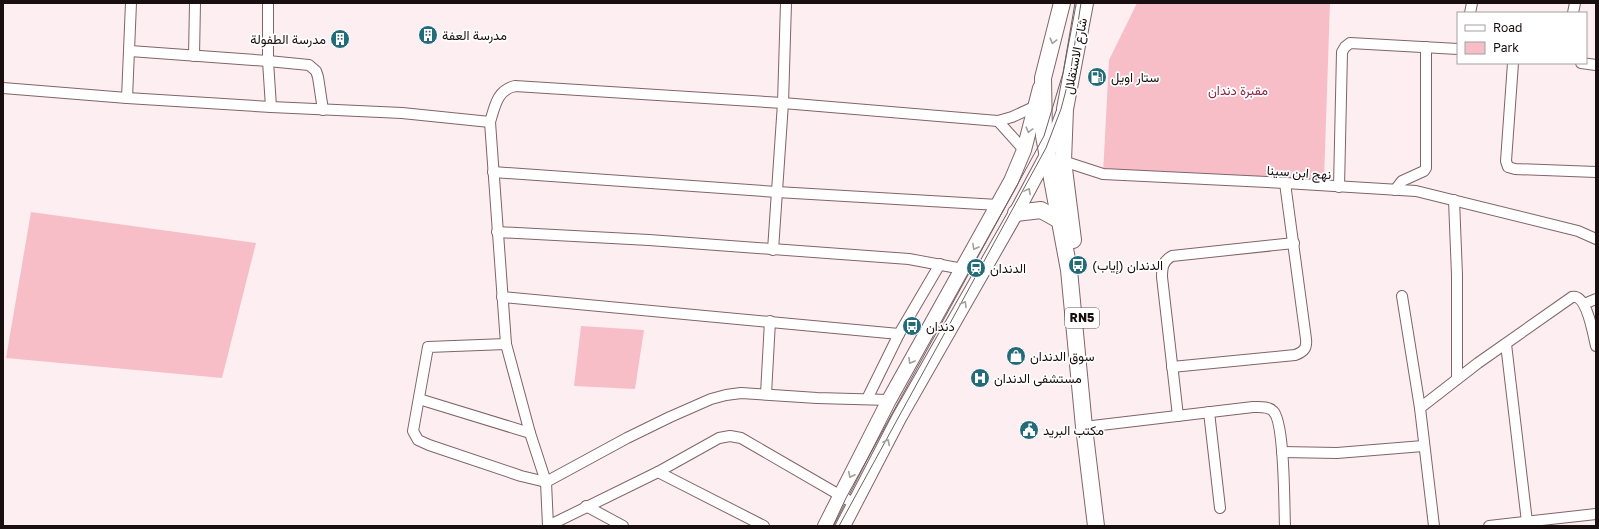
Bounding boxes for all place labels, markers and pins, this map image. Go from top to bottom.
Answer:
building icon: مدرسة العفة [417,24,439,46]
place label: مدرسة العفة [442,27,507,44]
building icon: مدرسة الطفولة [329,28,351,50]
place label: مدرسة الطفولة [250,31,326,48]
fuel station icon: ستار اويل [1086,66,1108,88]
place label: ستار اويل [1111,69,1159,86]
bus stop icon: الدندان (إياب) [1067,254,1089,276]
station icon: الدندان [965,257,987,279]
place label: الدندان (إياب) [1092,257,1163,275]
place label: الدندان [990,260,1026,277]
bus stop icon: دندان [901,315,923,337]
place label: دندان [926,318,955,335]
shop icon: سوق الدندان [1005,345,1027,367]
place label: سوق الدندان [1030,348,1094,365]
hospital icon: مستشفى الدندان [969,367,991,389]
place label: مستشفى الدندان [994,370,1082,387]
public building icon: مكتب البريد [1018,419,1040,441]
place label: مكتب البريد [1043,422,1104,439]

